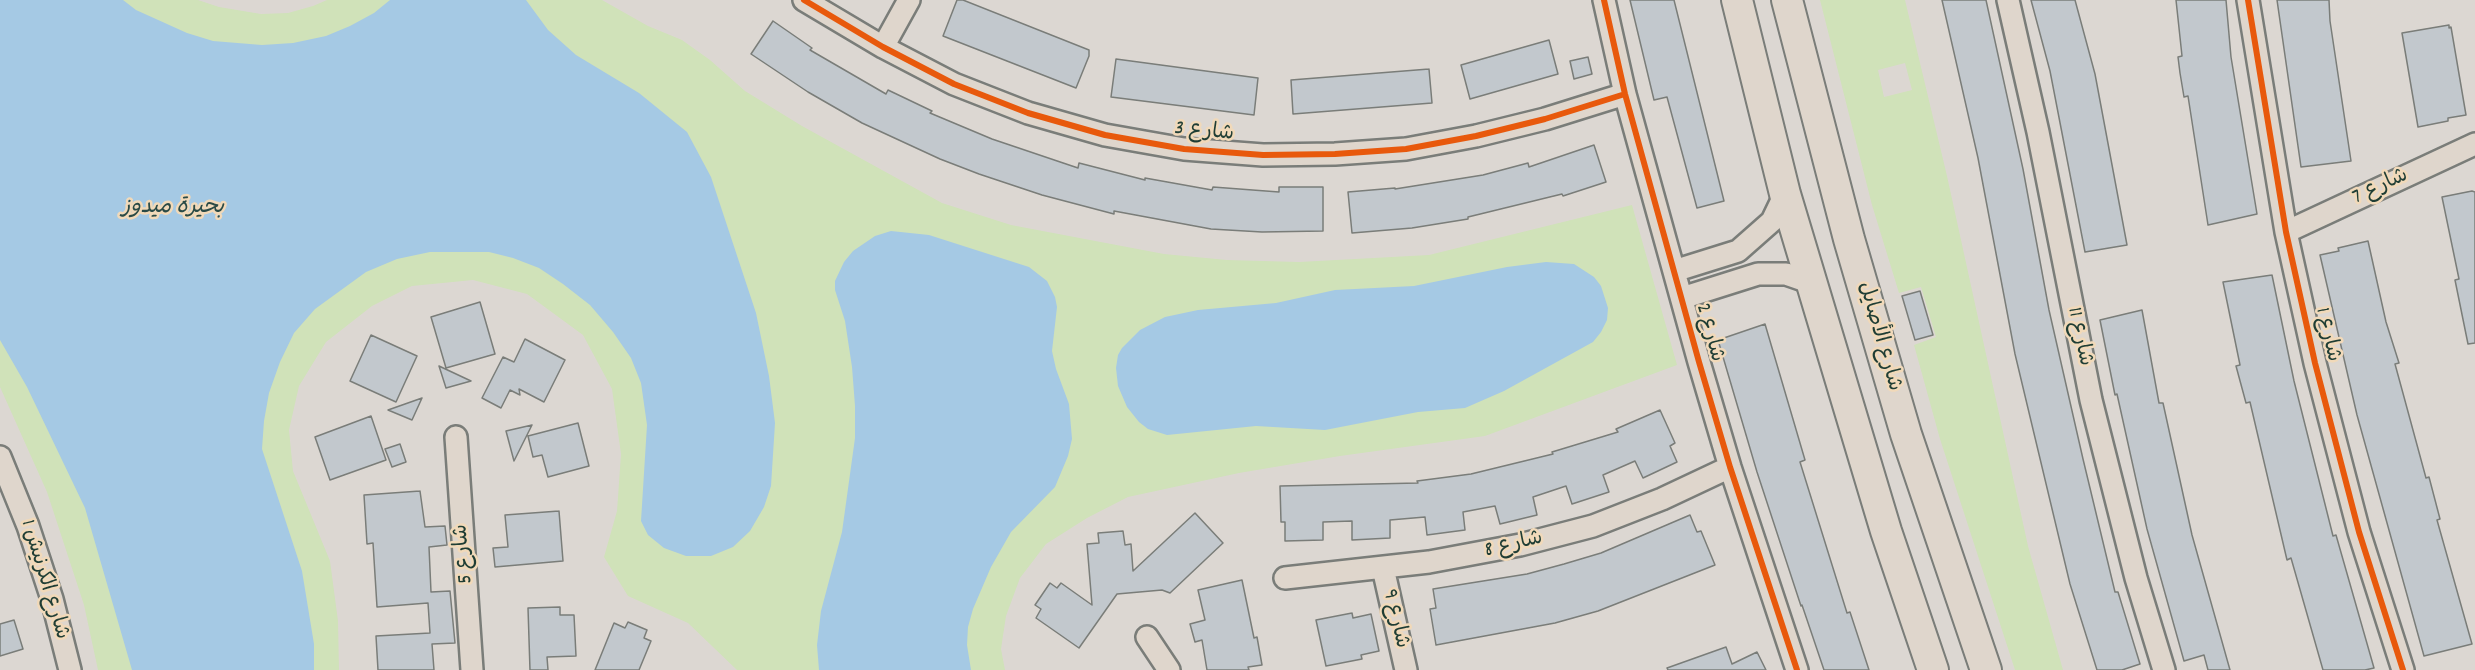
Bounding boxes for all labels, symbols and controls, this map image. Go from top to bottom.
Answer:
street label: شارع 3 [1173,117,1235,149]
street label: شارع 7 [2349,164,2413,212]
water label: بحيرة ميدوز [122,196,224,222]
street label: شارع الأصايل [1850,279,1906,395]
street label: شارع 2 [1688,301,1728,365]
street label: شارع 11 [2059,305,2097,369]
street label: شارع 1 [2308,305,2344,365]
street label: شارع الكرنيش 1 [13,517,73,643]
street label: شارع 5 [450,523,480,585]
street label: شارع 8 [1483,527,1545,565]
street label: شارع 9 [1375,587,1413,651]

